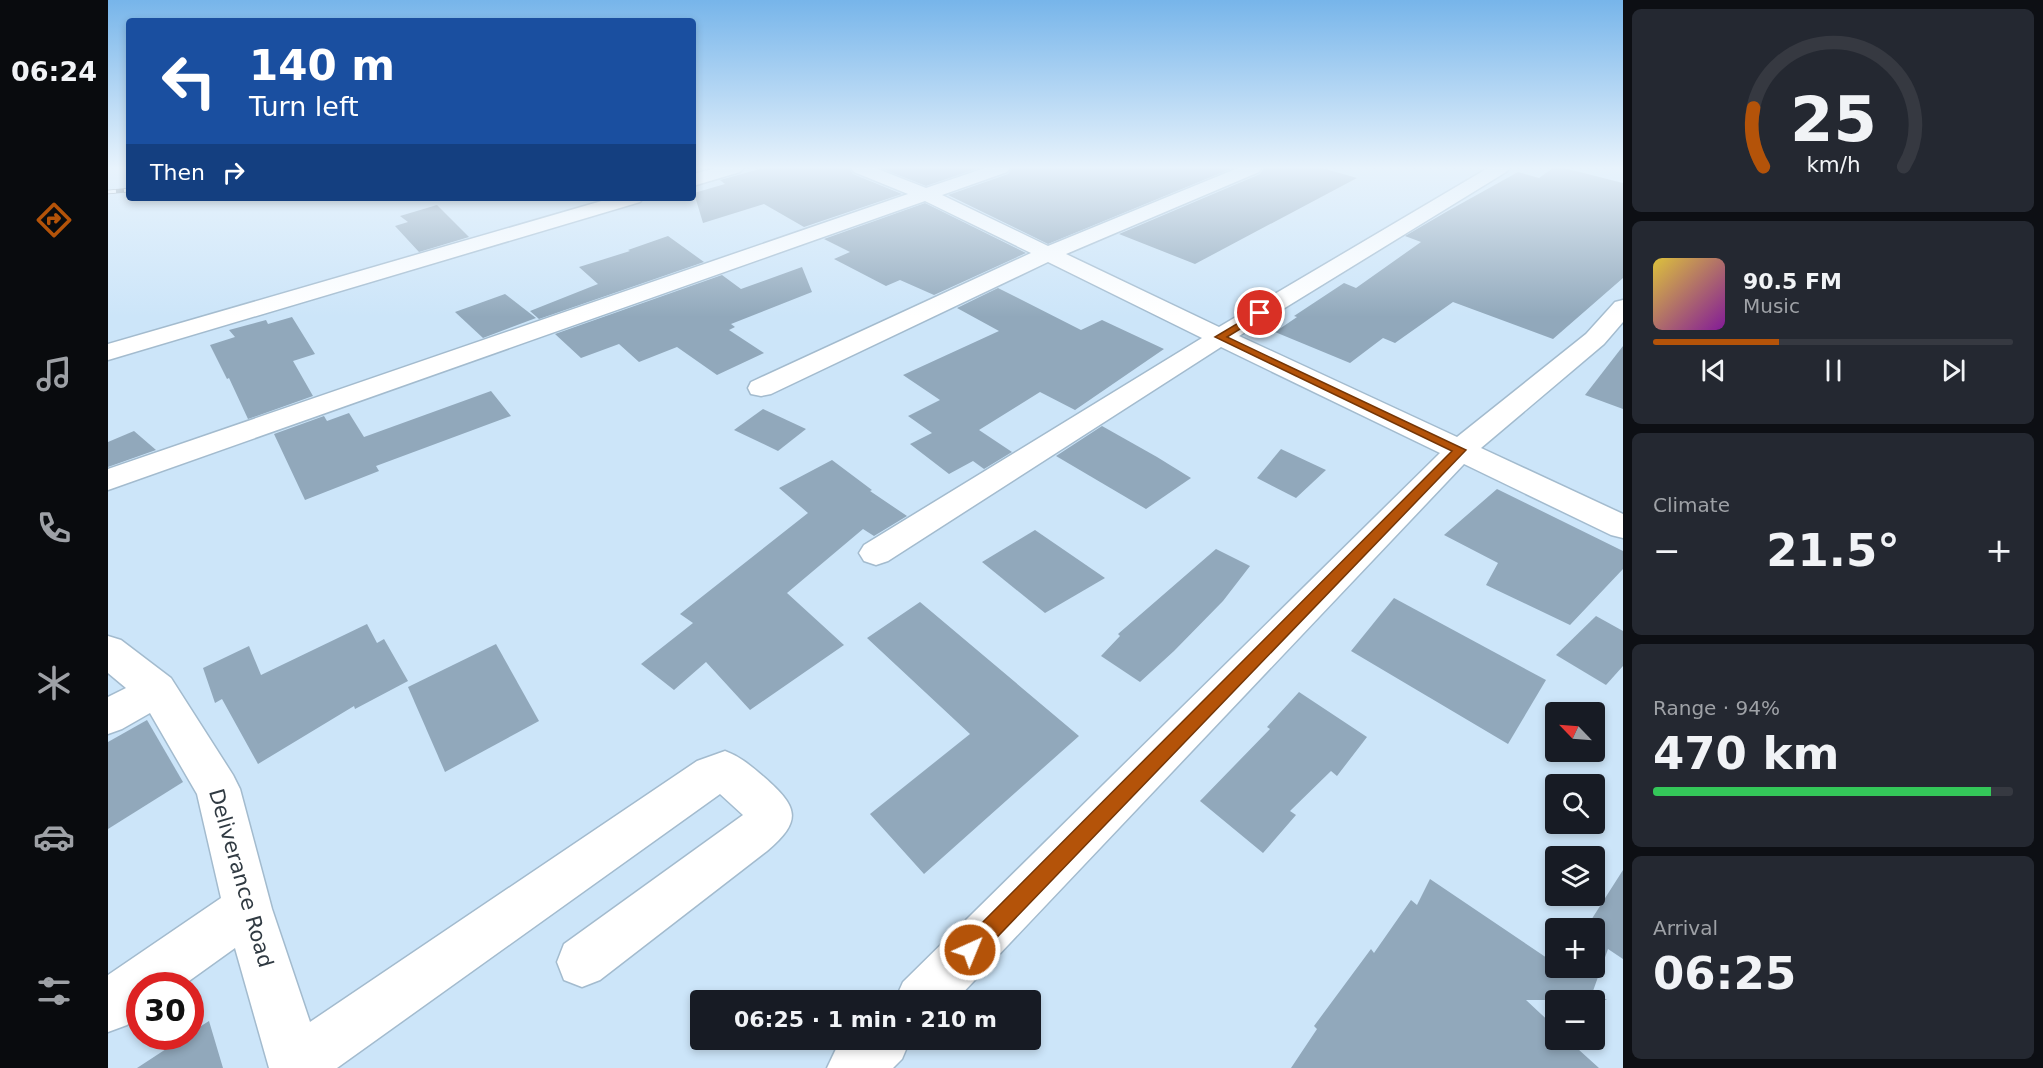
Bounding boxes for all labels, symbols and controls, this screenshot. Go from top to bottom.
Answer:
text: 140 m [249,41,395,90]
icon: left [150,42,228,120]
text: 06:24 [11,56,97,87]
text: 25 [1790,84,1876,157]
text: Turn left [249,91,359,122]
text: km/h [1806,153,1860,178]
icon: right [217,156,250,189]
text: Then [150,160,205,185]
icon: directions [33,199,75,241]
text: 90.5 FM [1743,269,1842,294]
pin [1234,287,1285,338]
text: Music [1743,294,1800,318]
icon: arrive [1243,296,1276,329]
icon: music [33,353,75,395]
icon: previous [1697,354,1730,387]
icon: pause [1817,354,1850,387]
icon: next [1937,354,1970,387]
text: Climate [1653,493,1730,517]
icon: phone [33,507,75,549]
text: 21.5° [1766,524,1900,577]
text: − [1653,531,1681,570]
text: + [1985,531,2013,570]
icon: climate [33,662,75,704]
text: Range · 94% [1653,696,1780,720]
north arrow [1545,702,1605,762]
map controls [1545,702,1605,1050]
text: 470 km [1653,727,1839,780]
button: search [1545,774,1605,834]
street label: Deliverance Road [204,786,278,970]
icon: car [33,816,75,858]
button: layers [1545,846,1605,906]
text: Arrival [1653,916,1718,940]
position arrow [938,918,1002,982]
button: + [1545,918,1605,978]
text: 06:25 [1653,947,1796,1000]
icon: filters [33,970,75,1012]
speed limit sign: 30 [126,972,204,1050]
button: − [1545,990,1605,1050]
text: 06:25 · 1 min · 210 m [734,1007,997,1032]

